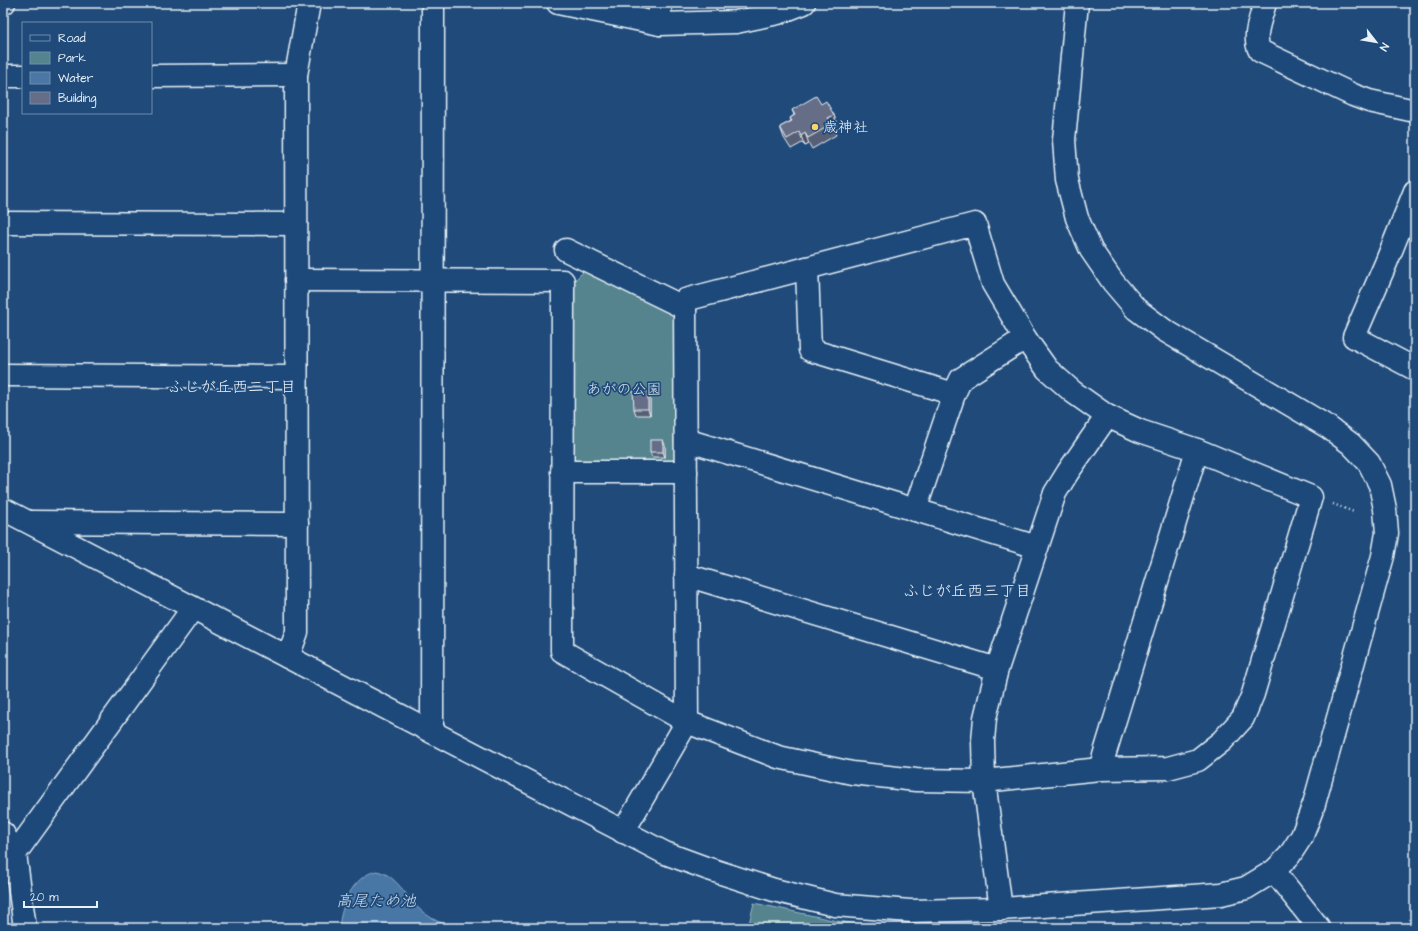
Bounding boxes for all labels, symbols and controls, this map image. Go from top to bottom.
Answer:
legend [22,22,152,114]
north arrow [1356,22,1396,62]
text: Road [58,30,86,47]
text: N [1376,40,1392,54]
text: Park [58,50,86,67]
text: Water [58,70,94,87]
text: Building [58,90,96,108]
place label: 歳神社 [823,117,868,138]
marker: 歳神社 [810,122,820,132]
district label: ふじが丘西二丁目 [168,376,296,398]
park label: あがの公園 [586,379,662,400]
district label: ふじが丘西三丁目 [903,580,1031,602]
scale bar [24,883,97,909]
text: 20 m [30,889,59,906]
water label: 高尾ため池 [336,890,417,912]

